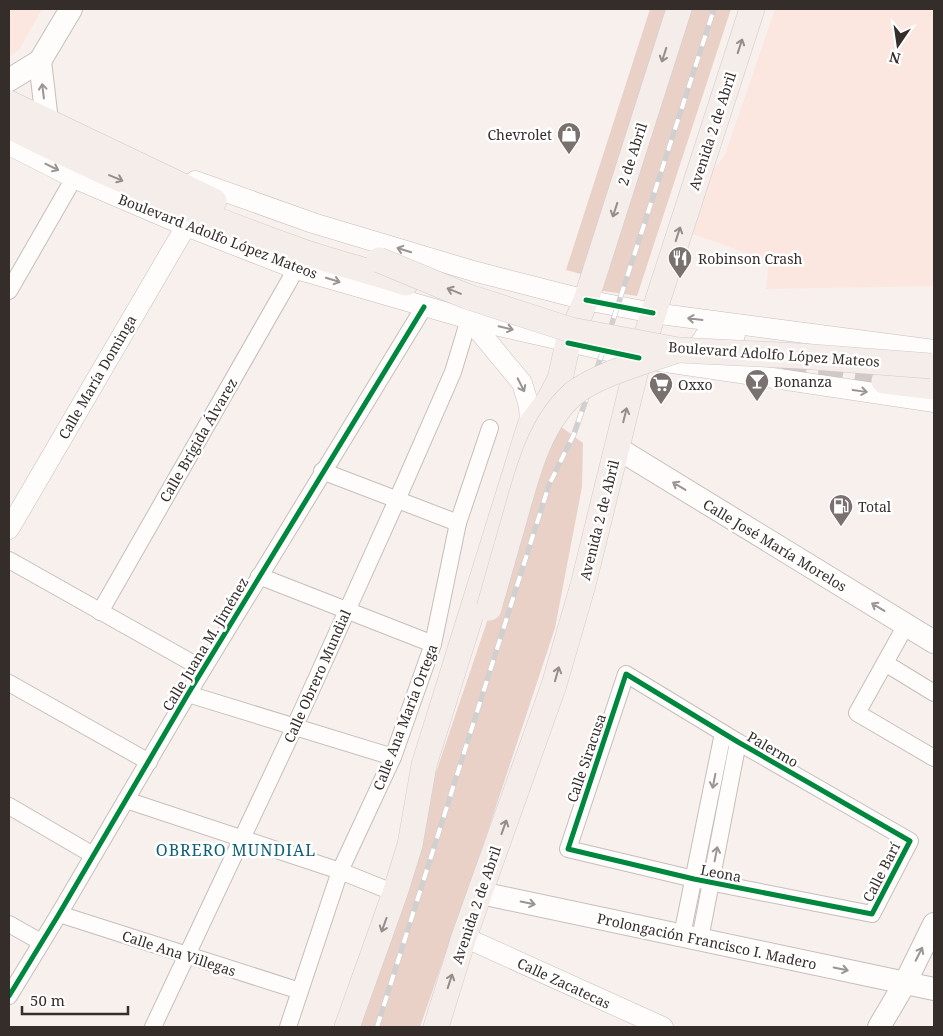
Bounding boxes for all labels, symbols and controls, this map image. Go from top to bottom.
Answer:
north arrow [873,20,923,70]
one-way arrow [735,38,745,54]
one-way arrow [659,47,668,63]
text: N [887,48,902,69]
street label: Avenida 2 de Abril [684,69,740,193]
one-way arrow [38,83,48,99]
street label: 2 de Abril [613,119,651,188]
shop icon: Chevrolet [556,121,582,155]
place label: Chevrolet [487,125,552,144]
one-way arrow [45,162,60,172]
one-way arrow [108,173,123,183]
street label: Boulevard Adolfo López Mateos [116,189,320,283]
one-way arrow [609,202,619,218]
one-way arrow [674,226,684,242]
one-way arrow [396,245,412,255]
restaurant icon: Robinson Crash [667,245,693,279]
place label: Robinson Crash [698,249,803,268]
one-way arrow [324,275,340,285]
one-way arrow [447,285,462,295]
street label: Calle María Dominga [54,311,140,443]
one-way arrow [687,314,703,324]
one-way arrow [498,324,514,333]
street label: Boulevard Adolfo López Mateos [668,337,880,371]
bar icon: Bonanza [744,368,770,402]
supermarket icon: Oxxo [648,371,674,405]
place label: Bonanza [774,372,832,391]
street label: Calle Brígida Álvarez [155,375,241,505]
place label: Oxxo [678,375,713,394]
one-way arrow [516,377,526,392]
one-way arrow [852,387,868,397]
one-way arrow [621,408,630,424]
street label: Avenida 2 de Abril [575,457,623,582]
one-way arrow [673,481,687,491]
fuel station icon: Total [828,493,854,527]
street label: Calle José María Morelos [700,495,850,595]
place label: Total [858,497,892,516]
street label: Calle Juana M. Jiménez [158,574,252,714]
one-way arrow [871,602,885,612]
street label: Calle Obrero Mundial [279,606,355,746]
street label: Calle Ana María Ortega [368,641,442,793]
one-way arrow [553,666,563,682]
street label: Calle Siracusa [562,711,610,805]
street label: Palermo [744,727,802,771]
one-way arrow [708,772,718,788]
one-way arrow [500,820,509,836]
district label: OBRERO MUNDIAL [156,839,316,861]
street label: Calle Barí [858,839,904,905]
street label: Avenida 2 de Abril [447,843,505,966]
one-way arrow [712,847,721,863]
street label: Leona [699,860,743,886]
one-way arrow [520,899,536,908]
street label: Prolongación Francisco I. Madero [596,908,818,974]
one-way arrow [379,917,388,932]
street label: Calle Ana Villegas [120,926,238,980]
one-way arrow [915,947,924,962]
street label: Calle Zacatecas [514,953,614,1013]
one-way arrow [833,965,849,974]
one-way arrow [446,973,456,989]
scale bar [22,984,129,1016]
text: 50 m [30,990,65,1010]

